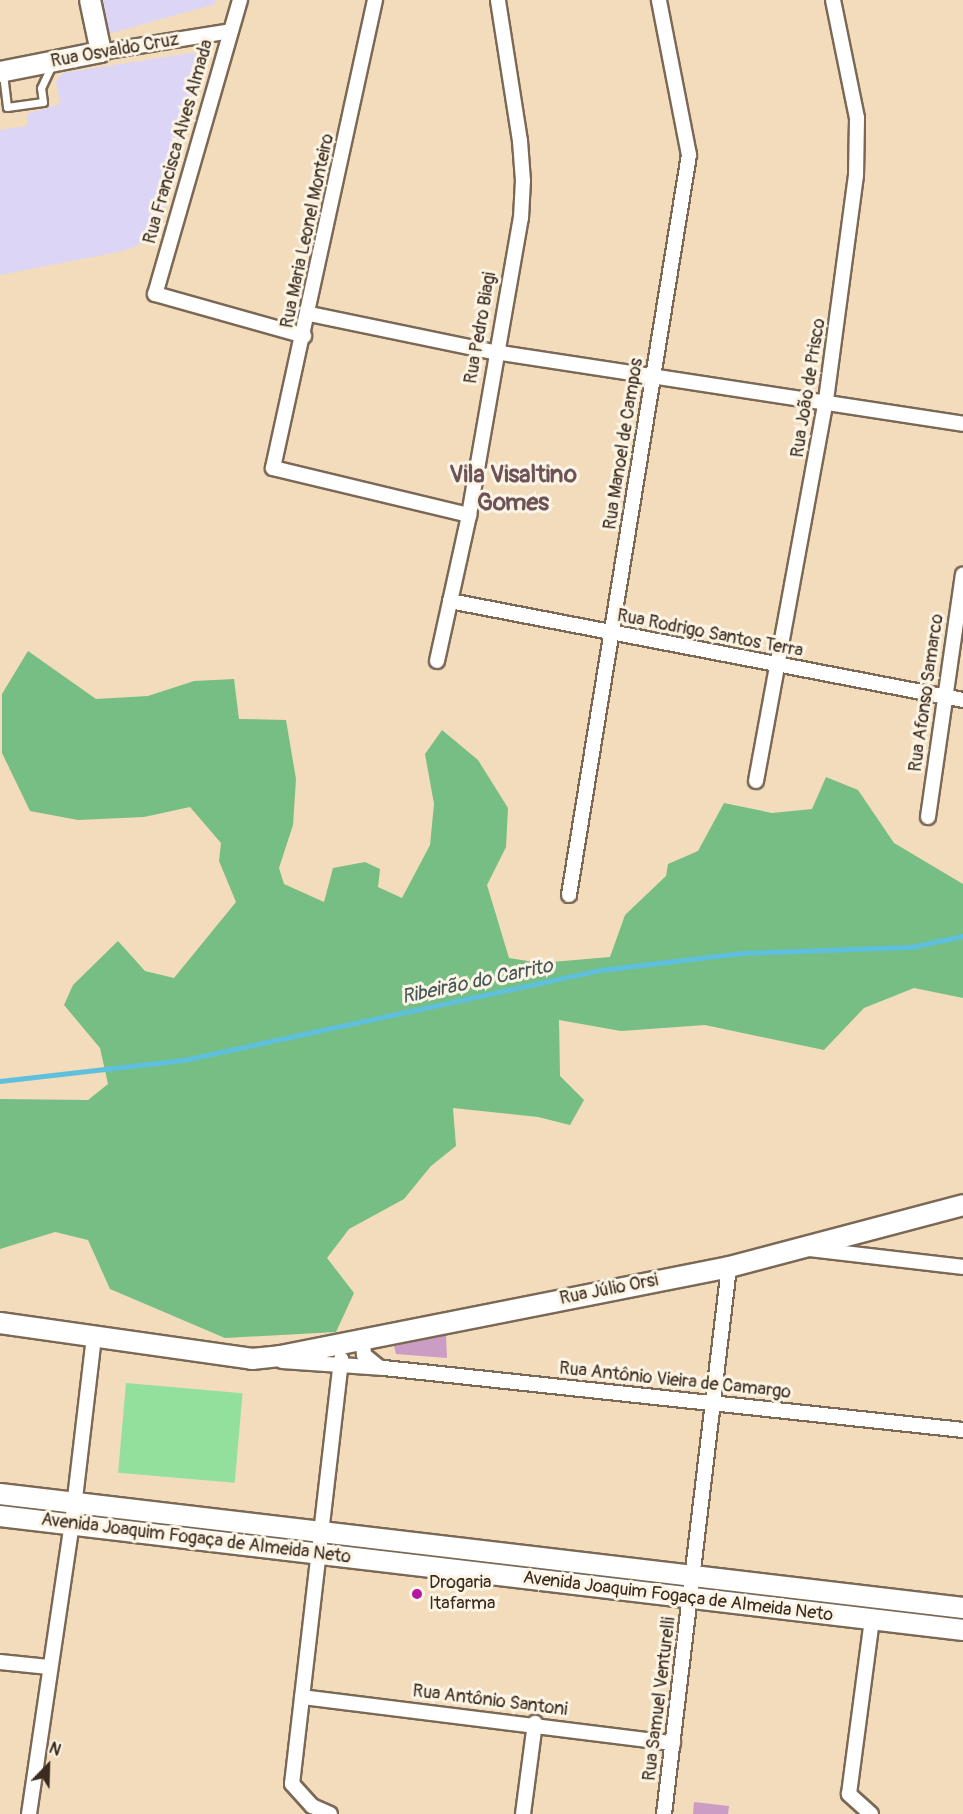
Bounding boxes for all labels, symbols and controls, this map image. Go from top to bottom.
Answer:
street label: Rua Osvaldo Cruz [49,29,181,73]
street label: Rua Francisca Alves Almada [140,37,218,247]
street label: Rua Maria Leonel Monteiro [277,132,339,330]
street label: Rua Pedro Biagi [461,270,501,386]
street label: Rua João de Prisco [787,317,831,459]
street label: Rua Manoel de Campos [600,357,648,531]
district label: Vila Visaltino Gomes [449,461,577,517]
street label: Rua Rodrigo Santos Terra [615,605,805,663]
street label: Rua Afonso Samarco [905,613,949,773]
water label: Ribeirão do Carrito [399,953,555,1009]
street label: Rua Júlio Orsi [558,1270,660,1310]
street label: Rua Antônio Vieira de Camargo [558,1358,792,1404]
street label: Avenida Joaquim Fogaça de Almeida Neto [40,1509,352,1569]
street label: Avenida Joaquim Fogaça de Almeida Neto [522,1567,834,1627]
place label: Drogaria Itafarma [429,1573,495,1616]
marker: Drogaria Itafarma [410,1587,424,1601]
street label: Rua Samuel Venturelli [639,1616,681,1782]
street label: Rua Antônio Santoni [411,1681,569,1721]
north arrow [18,1736,78,1796]
text: N [46,1738,64,1761]

